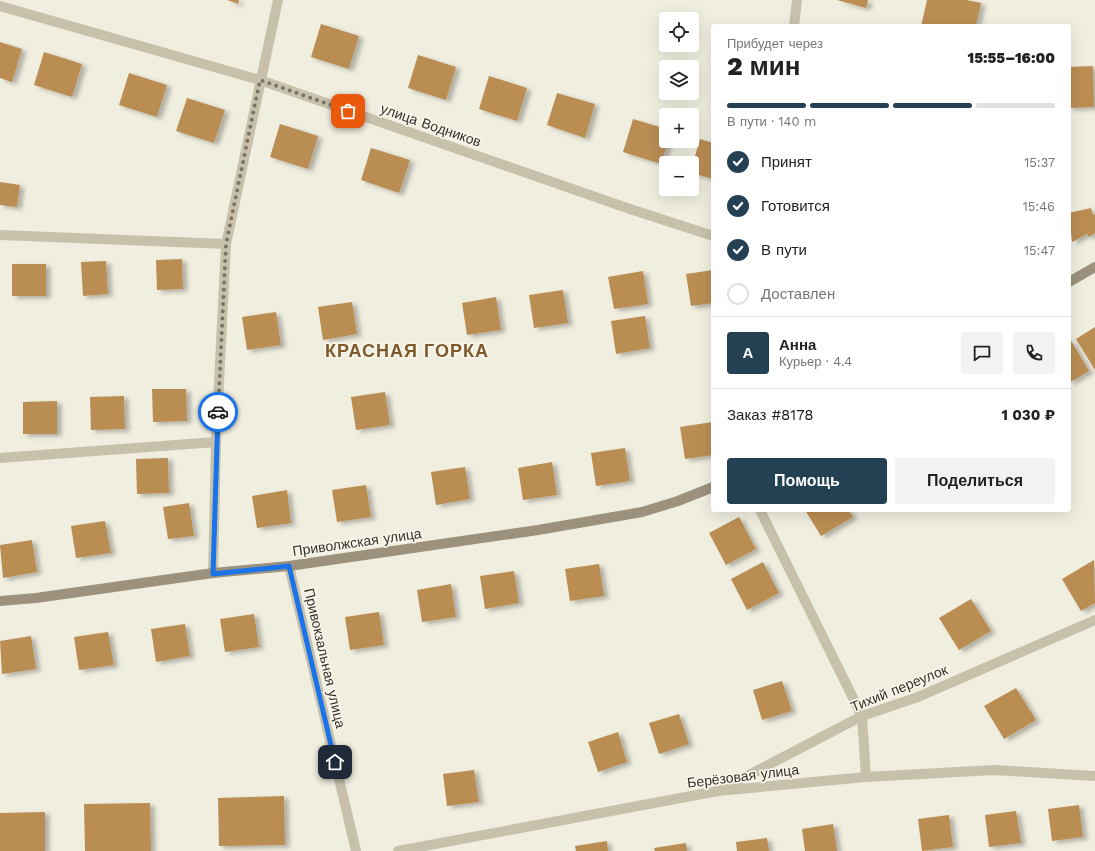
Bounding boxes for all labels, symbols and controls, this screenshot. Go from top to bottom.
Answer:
map controls [659,12,699,196]
button: locate [659,12,699,52]
text: Прибудет через [727,36,823,51]
text: 15:55–16:00 [968,49,1055,67]
text: 2 мин [727,51,801,81]
button: layers [659,60,699,100]
pin [331,94,365,128]
icon: bag [337,100,359,122]
street label: улица Водников [379,100,483,150]
button: + [659,108,699,148]
text: В пути · 140 m [727,114,816,129]
icon: check [727,151,749,173]
text: Принят [761,153,812,171]
text: 15:37 [1024,155,1055,170]
button: − [659,156,699,196]
icon: check [727,195,749,217]
text: Готовится [761,197,830,215]
text: 15:46 [1023,199,1055,214]
icon: check [727,239,749,261]
text: В пути [761,241,807,259]
text: 15:47 [1024,243,1055,258]
text: Доставлен [761,285,835,303]
button: chat [961,332,1003,374]
button: phone [1013,332,1055,374]
text: Анна [779,336,816,354]
district label: КРАСНАЯ ГОРКА [325,340,489,361]
text: А [743,344,753,362]
text: Курьер · 4.4 [779,354,852,369]
courier [198,392,238,432]
icon: car [207,401,229,423]
text: Заказ #8178 [727,406,814,424]
text: 1 030 ₽ [1002,406,1055,424]
button: Помощь [727,458,887,504]
button: Поделиться [895,458,1055,504]
street label: Приволжская улица [292,525,423,559]
street label: Привокзальная улица [301,587,349,730]
street label: Тихий переулок [848,661,951,715]
pin [318,745,352,779]
icon: home [324,751,346,773]
street label: Берёзовая улица [686,761,800,791]

